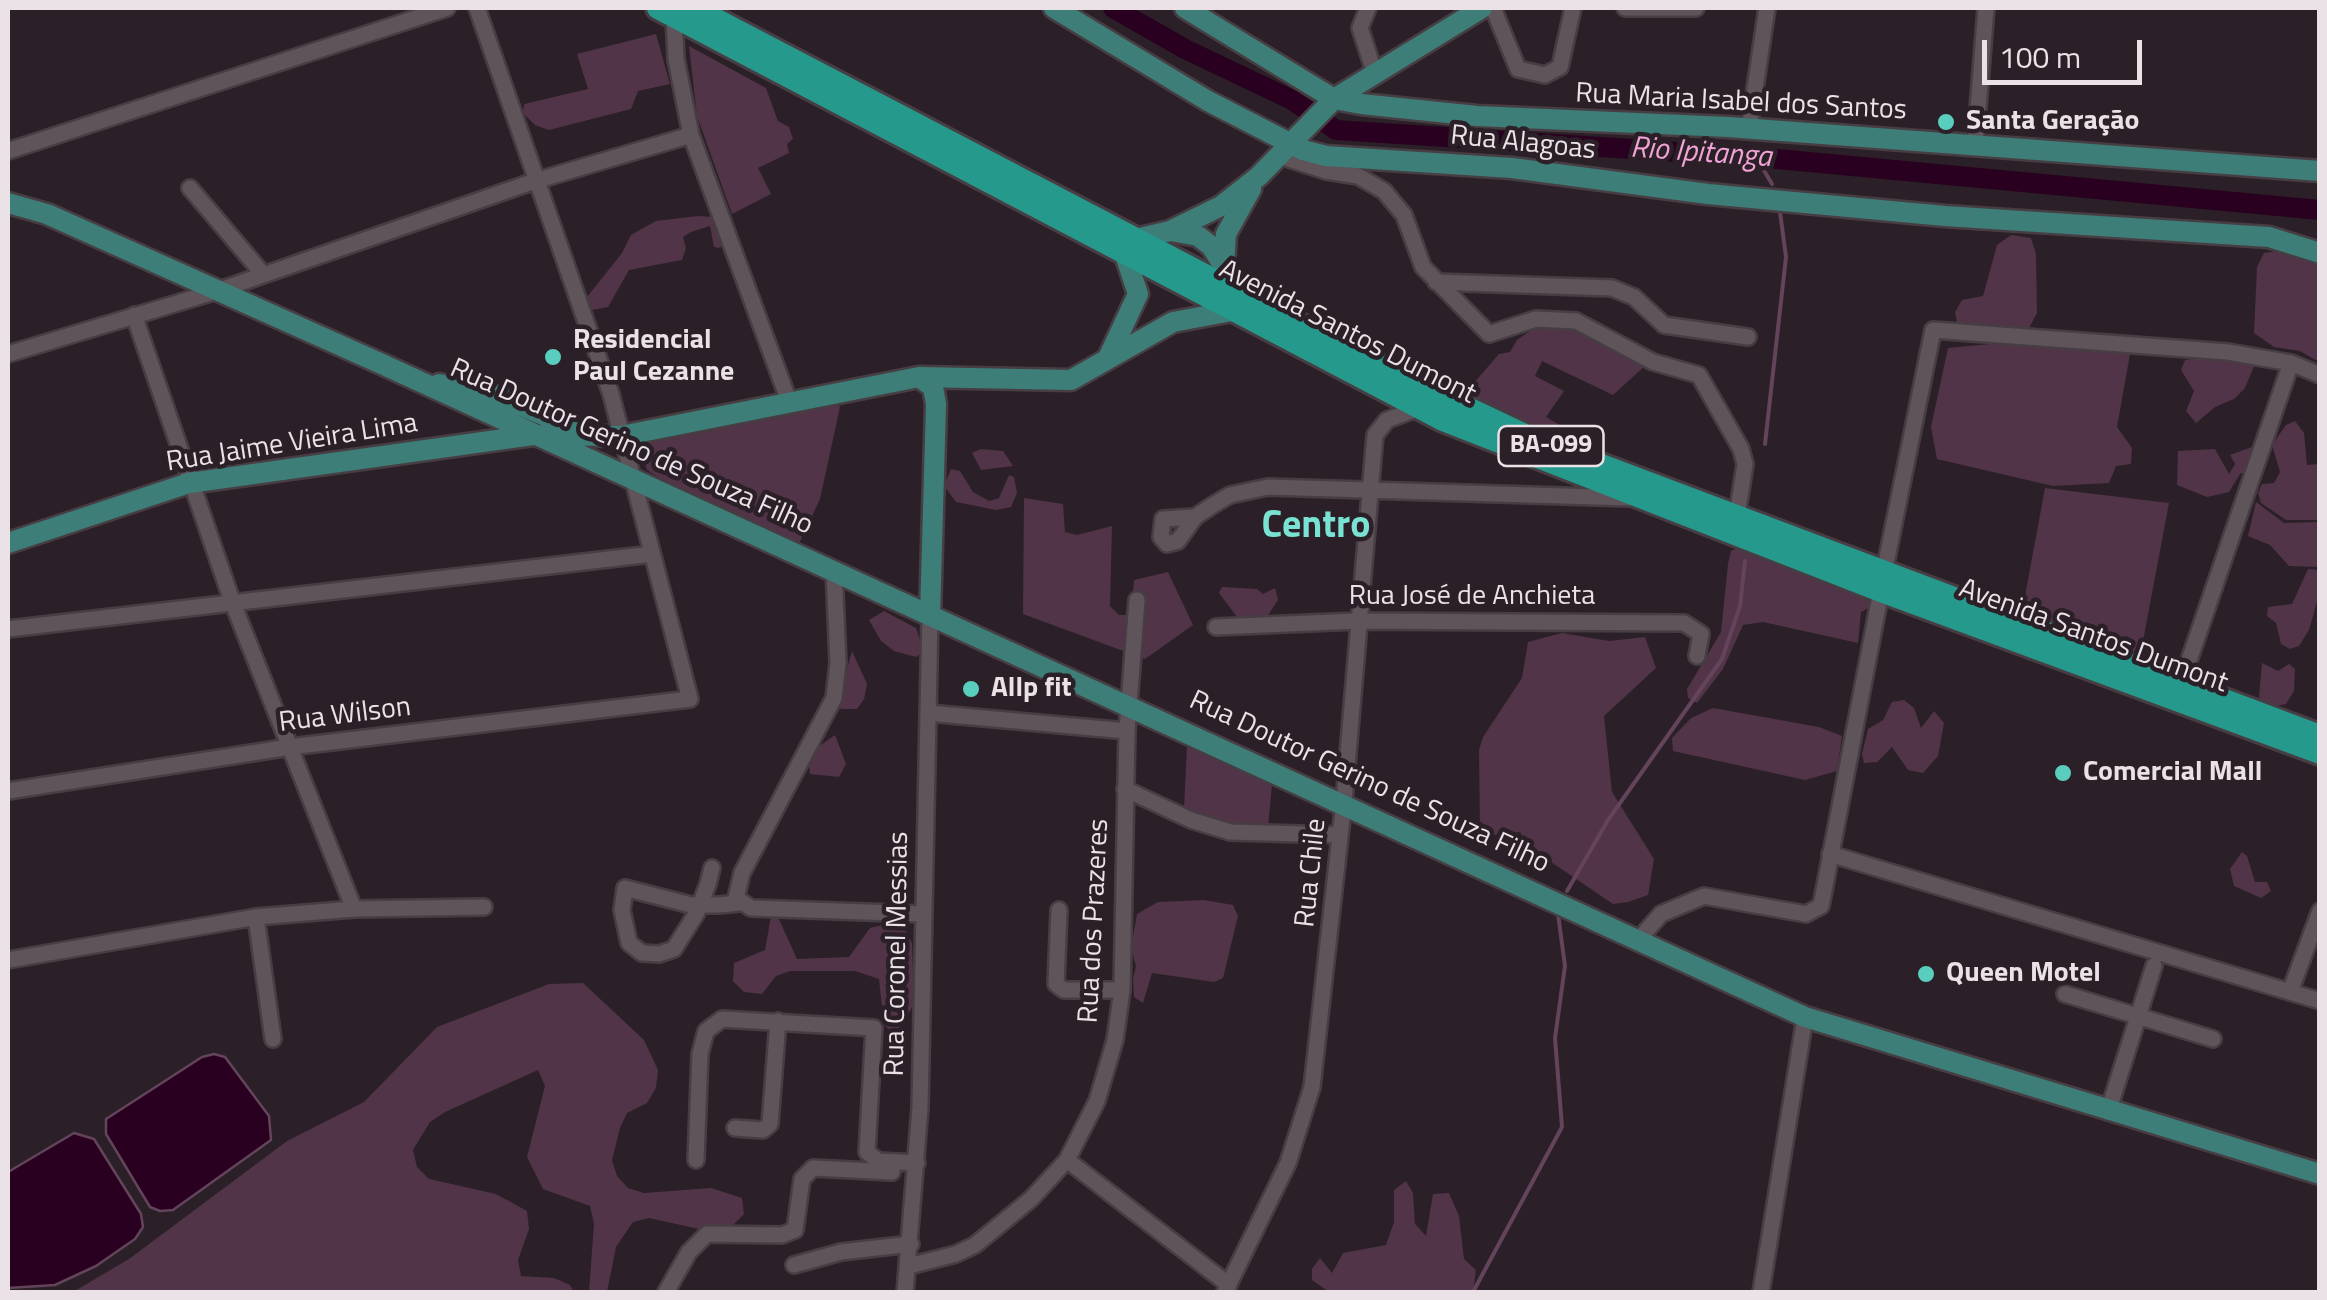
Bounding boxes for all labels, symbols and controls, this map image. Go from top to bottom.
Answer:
scale bar [1987,20,2147,82]
text: 100 m [1999,34,2081,80]
street label: Rua Maria Isabel dos Santos [1574,78,1908,128]
place label: Santa Geração [1966,105,2139,139]
marker: Santa Geração [1935,111,1957,133]
street label: Rua Alagoas [1449,120,1597,168]
water label: Rio Ipitanga [1629,131,1773,177]
street label: Avenida Santos Dumont [1213,254,1481,412]
place label: Residencial Paul Cezanne [573,324,734,390]
marker: Residencial Paul Cezanne [542,346,564,368]
street label: Rua Doutor Gerino de Souza Filho [444,353,818,543]
street label: Rua Jaime Vieira Lima [164,408,420,480]
road number: BA-099 [1498,426,1604,466]
district label: Centro [1262,505,1370,551]
street label: Avenida Santos Dumont [1954,573,2232,701]
street label: Rua José de Anchieta [1349,580,1595,614]
place label: Allp fit [991,672,1072,706]
marker: Allp fit [960,678,982,700]
street label: Rua Doutor Gerino de Souza Filho [1184,685,1554,881]
street label: Rua Wilson [277,691,413,741]
place label: Comercial Mall [2083,756,2262,790]
marker: Comercial Mall [2052,762,2074,784]
street label: Rua Chile [1290,817,1334,929]
street label: Rua dos Prazeres [1073,818,1117,1024]
street label: Rua Coronel Messias [879,831,917,1077]
place label: Queen Motel [1946,957,2101,991]
marker: Queen Motel [1915,963,1937,985]

